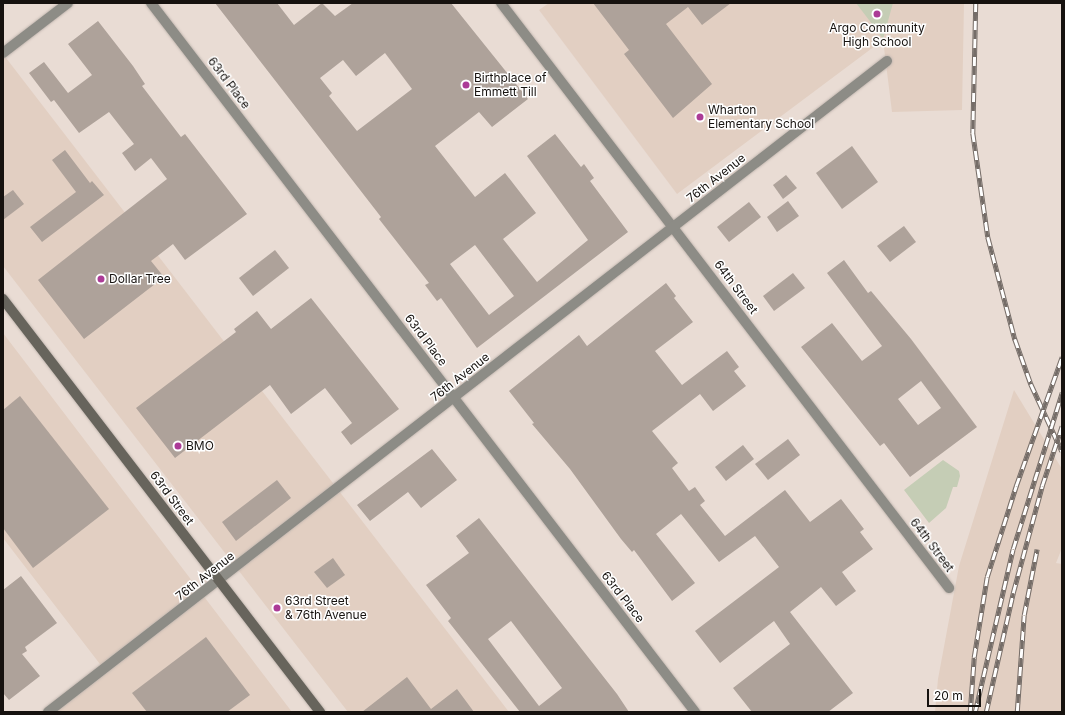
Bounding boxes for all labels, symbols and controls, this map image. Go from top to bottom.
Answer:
marker: Argo Community High School [872,9,882,19]
place label: Argo Community High School [829,21,925,49]
street label: 63rd Place [205,54,253,112]
place label: Birthplace of Emmett Till [474,71,546,99]
marker: Birthplace of Emmett Till [461,80,471,90]
place label: Wharton Elementary School [708,103,814,131]
marker: Wharton Elementary School [695,112,705,122]
street label: 76th Avenue [684,151,748,205]
street label: 64th Street [711,257,761,317]
place label: Dollar Tree [109,272,171,286]
marker: Dollar Tree [96,274,106,284]
street label: 63rd Place [402,311,450,369]
street label: 76th Avenue [428,350,492,404]
place label: BMO [186,439,214,453]
marker: BMO [173,441,183,451]
street label: 63rd Street [147,468,197,528]
street label: 64th Street [907,515,957,575]
street label: 76th Avenue [173,549,237,603]
street label: 63rd Place [599,569,647,625]
place label: 63rd Street & 76th Avenue [285,594,367,622]
marker: 63rd Street & 76th Avenue [272,603,282,613]
scale bar [929,681,983,707]
text: 20 m [934,688,963,703]

